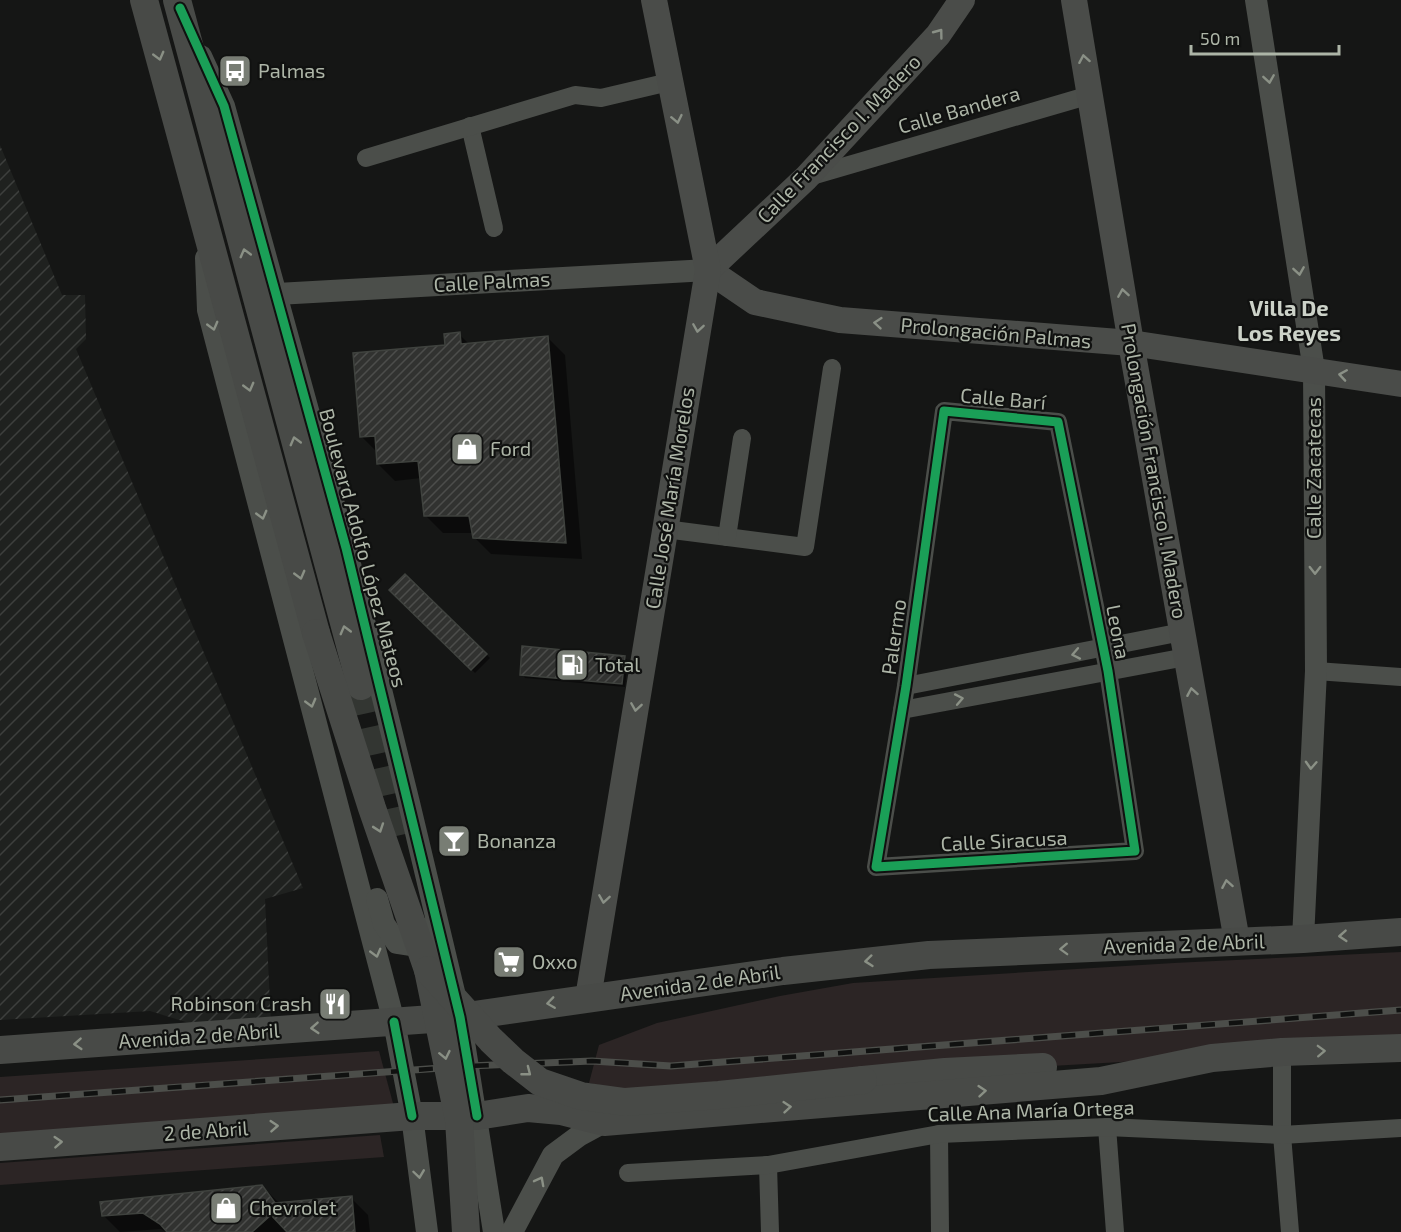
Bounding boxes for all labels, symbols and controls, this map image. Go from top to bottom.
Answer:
scale bar [1191,18,1340,56]
text: 50 m [1200,27,1240,49]
one-way arrow [932,28,943,39]
street label: Calle Francisco I. Madero [752,49,925,228]
one-way arrow [152,51,164,61]
bus stop icon: Palmas [217,53,253,89]
one-way arrow [1078,54,1091,64]
place label: Palmas [258,58,325,82]
one-way arrow [1262,74,1274,83]
street label: Calle Bandera [895,80,1022,138]
one-way arrow [670,114,683,124]
one-way arrow [240,248,252,259]
street label: Calle Palmas [433,266,551,296]
one-way arrow [1292,267,1304,276]
one-way arrow [1117,288,1130,298]
district label: Villa De Los Reyes [1237,294,1341,346]
street label: Prolongación Palmas [900,312,1092,352]
one-way arrow [874,317,883,330]
one-way arrow [205,321,218,331]
street label: Prolongación Francisco I. Madero [1117,321,1193,620]
one-way arrow [693,323,705,332]
one-way arrow [1339,369,1348,381]
one-way arrow [241,381,254,391]
street label: Calle Barí [959,382,1048,414]
street label: Calle José María Morelos [640,385,698,611]
street label: Calle Zacatecas [1301,397,1325,539]
street label: Boulevard Adolfo López Mateos [315,406,413,690]
shop icon: Ford [449,431,485,467]
one-way arrow [290,436,302,447]
place label: Ford [490,436,531,460]
one-way arrow [254,510,267,520]
one-way arrow [1309,566,1321,575]
one-way arrow [293,569,305,579]
street label: Palermo [876,597,910,676]
street label: Leona [1102,603,1136,661]
one-way arrow [340,625,353,635]
fuel station icon: Total [554,647,590,683]
one-way arrow [1072,647,1082,660]
place label: Total [595,652,640,676]
one-way arrow [1186,687,1199,697]
one-way arrow [955,694,964,706]
one-way arrow [304,698,316,708]
one-way arrow [630,701,643,711]
one-way arrow [1305,760,1318,769]
one-way arrow [372,822,385,833]
bar icon: Bonanza [436,823,472,859]
street label: Calle Siracusa [940,825,1068,855]
place label: Bonanza [477,828,556,852]
one-way arrow [1221,879,1234,889]
one-way arrow [599,894,611,904]
street label: Avenida 2 de Abril [1103,928,1265,958]
one-way arrow [1338,930,1347,943]
one-way arrow [1059,943,1068,955]
supermarket icon: Oxxo [491,944,527,980]
one-way arrow [369,947,381,958]
place label: Oxxo [532,949,578,973]
one-way arrow [865,954,874,967]
street label: Avenida 2 de Abril [618,959,781,1005]
restaurant icon: Robinson Crash [317,986,353,1022]
place label: Robinson Crash [171,991,312,1015]
one-way arrow [547,997,556,1009]
street label: Avenida 2 de Abril [118,1017,280,1053]
one-way arrow [310,1021,319,1034]
one-way arrow [74,1037,83,1050]
one-way arrow [1316,1045,1325,1057]
one-way arrow [438,1050,451,1060]
one-way arrow [520,1064,531,1075]
one-way arrow [977,1085,986,1098]
street label: Calle Ana María Ortega [927,1094,1135,1126]
one-way arrow [783,1101,792,1114]
street label: 2 de Abril [163,1115,249,1145]
one-way arrow [269,1120,278,1133]
one-way arrow [54,1136,63,1149]
one-way arrow [413,1169,425,1178]
one-way arrow [533,1176,544,1187]
shop icon: Chevrolet [208,1190,244,1226]
place label: Chevrolet [249,1195,337,1219]

